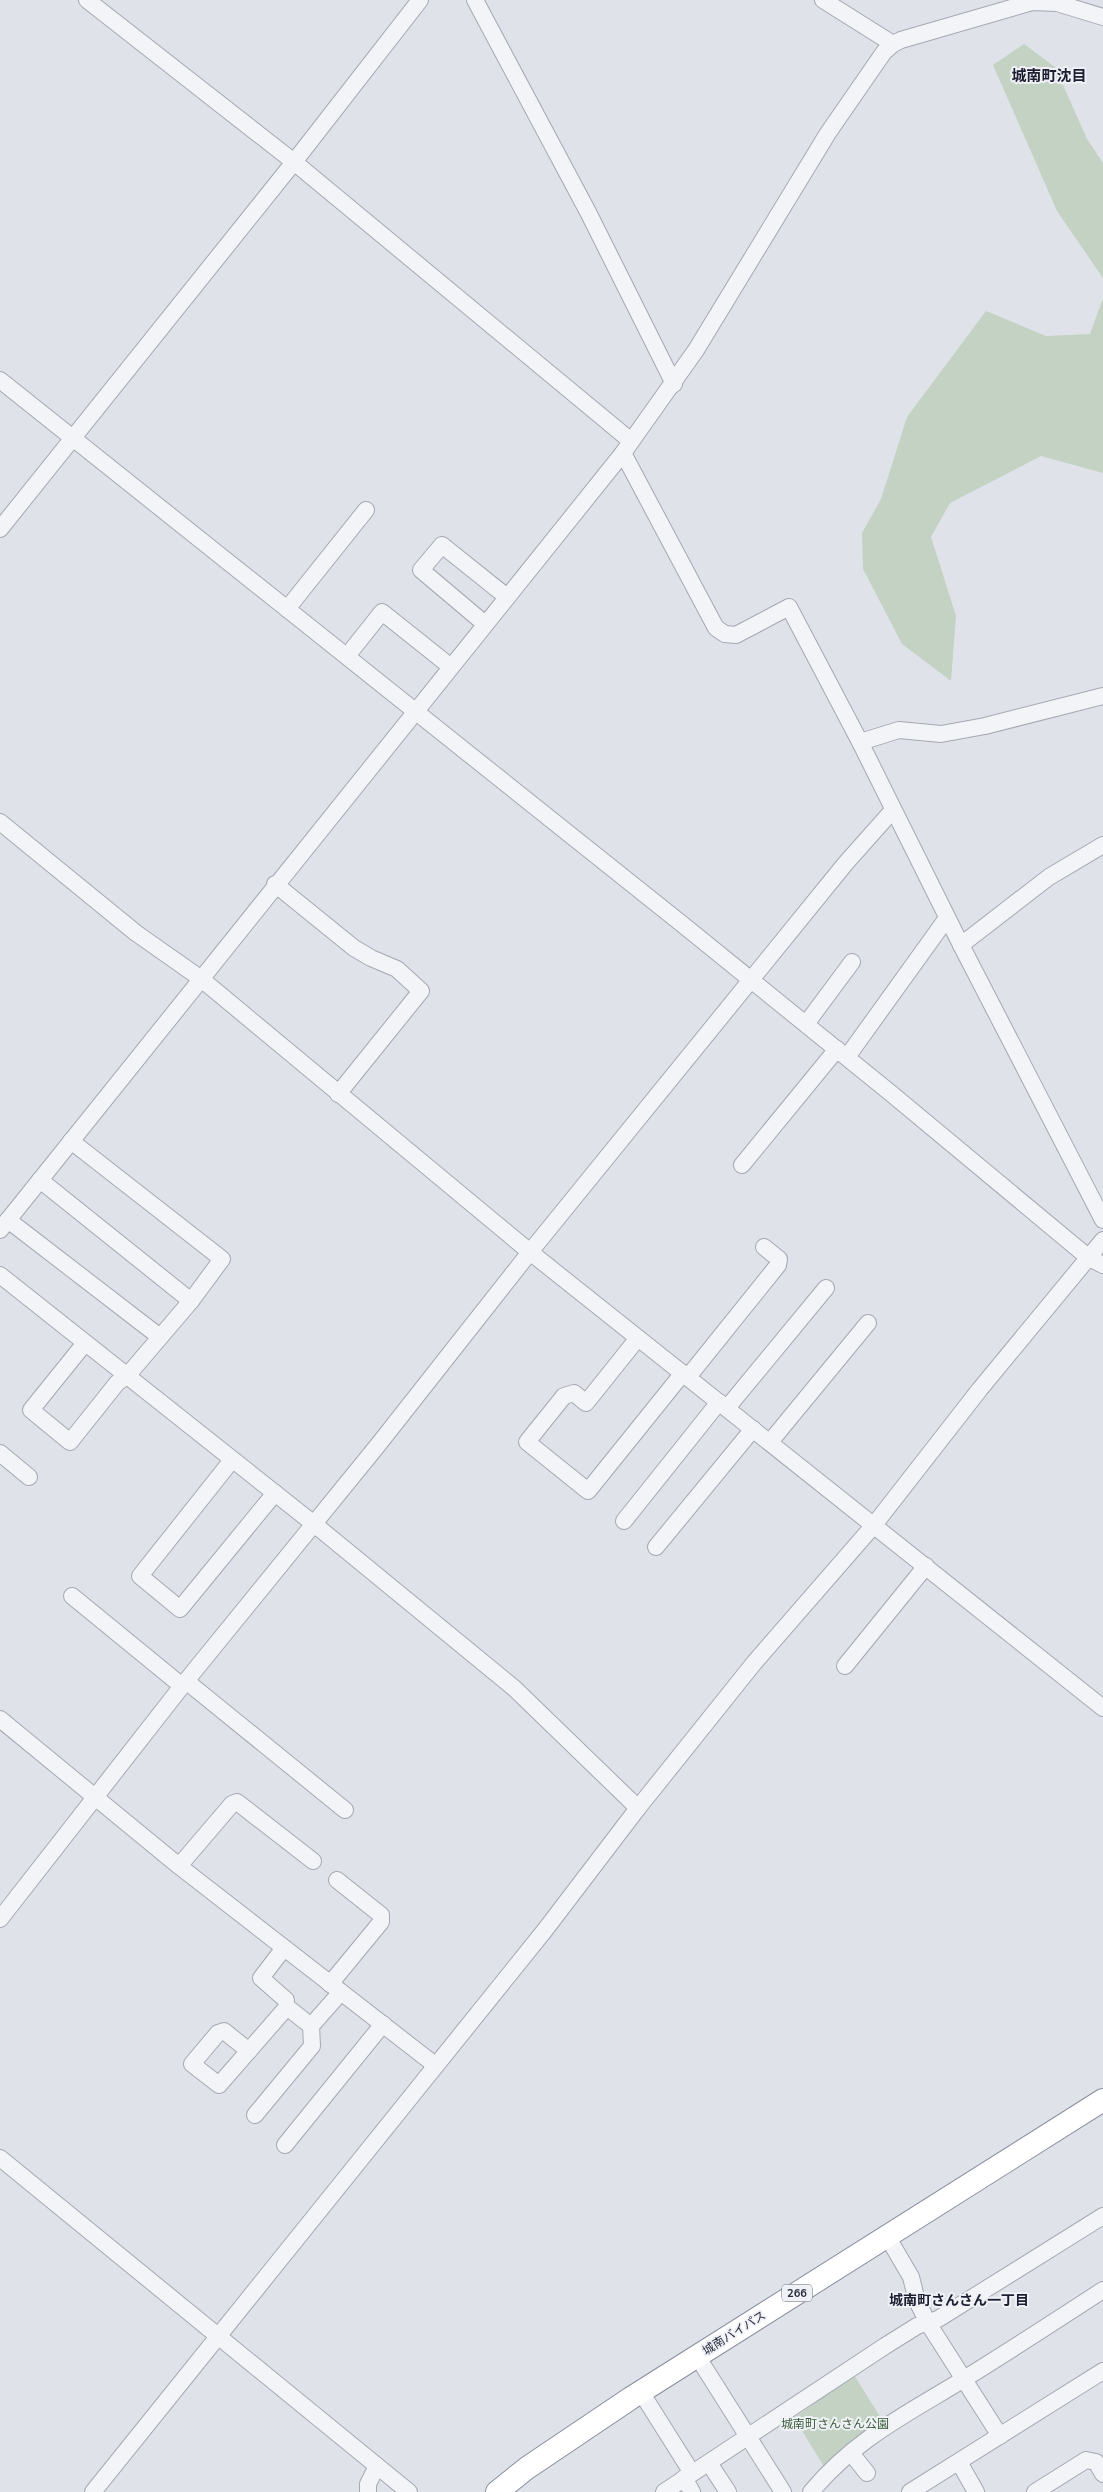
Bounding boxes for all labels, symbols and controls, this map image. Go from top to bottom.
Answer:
district label: 城南町沈目 [1011,66,1087,86]
road number: 266 [782,2284,812,2302]
district label: 城南町さんさん一丁目 [889,2291,1029,2310]
street label: 城南バイパス [699,2307,769,2359]
park label: 城南町さんさん公園 [781,2416,889,2432]

